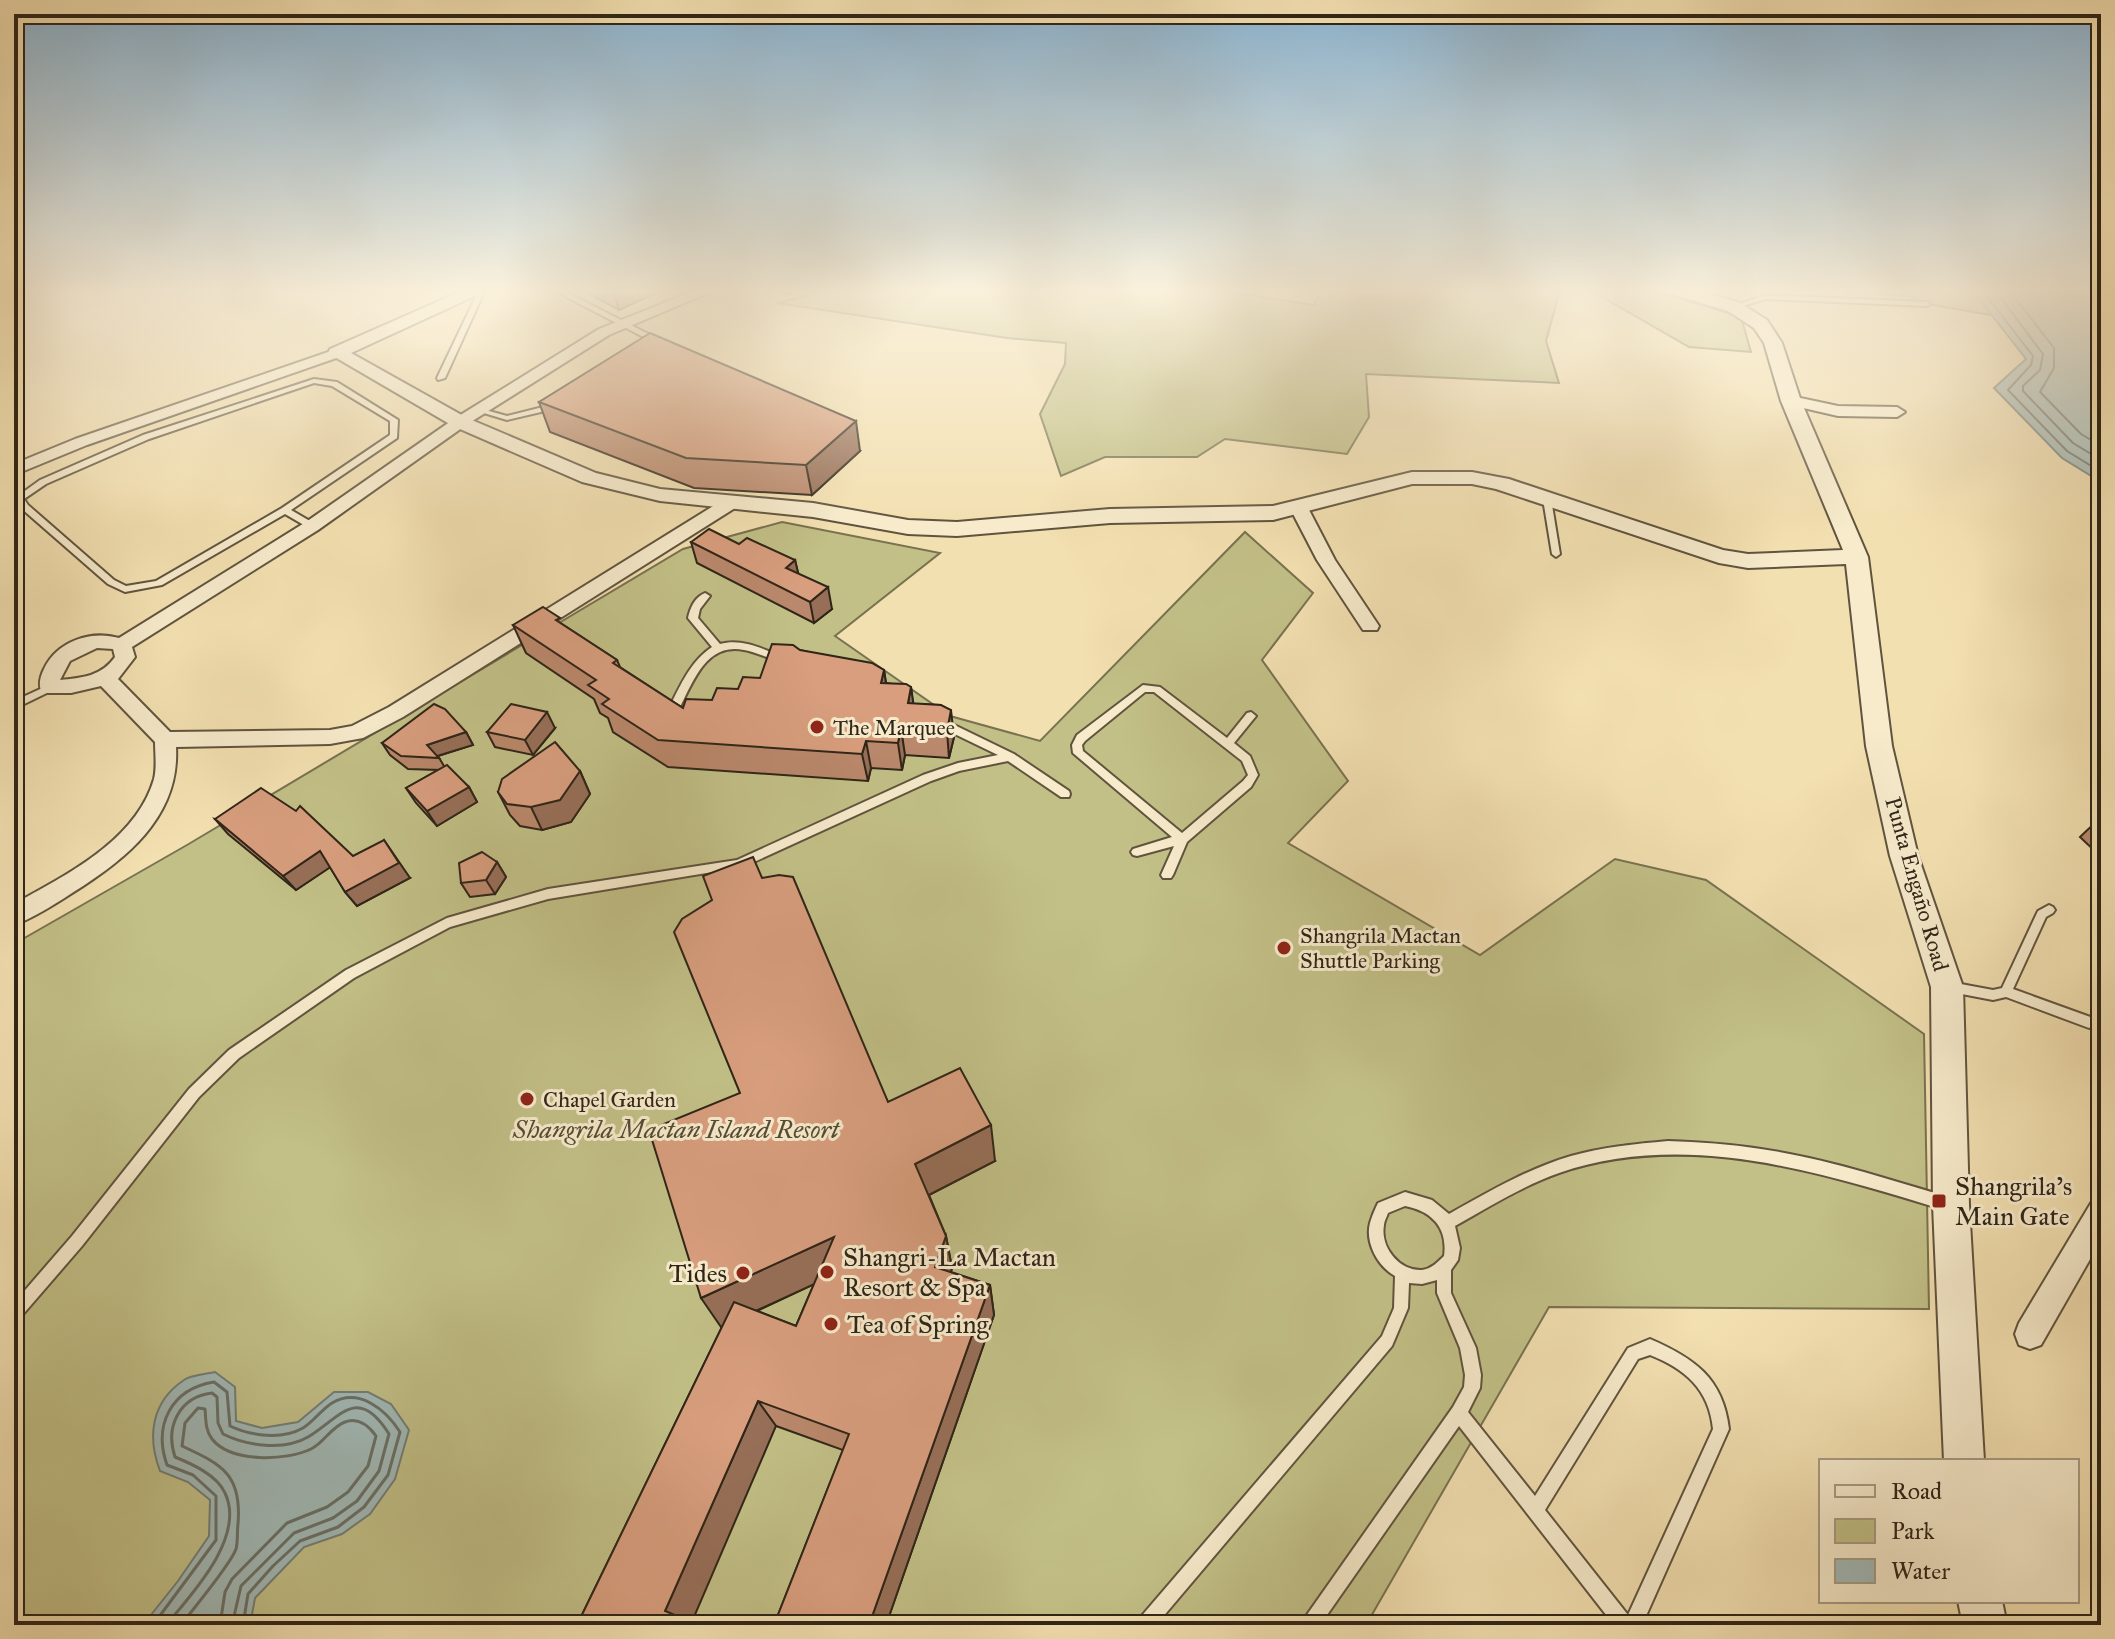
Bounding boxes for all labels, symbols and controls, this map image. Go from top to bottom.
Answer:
place label: The Marquee [833,714,955,741]
marker: The Marquee [808,718,826,736]
street label: Punta Engaño Road [1879,794,1955,974]
place label: Shangrila Mactan Shuttle Parking [1300,922,1461,974]
marker: Shangrila Mactan Shuttle Parking [1275,939,1293,957]
place label: Chapel Garden [543,1086,676,1113]
marker: Chapel Garden [518,1090,536,1108]
park label: Shangrila Mactan Island Resort [512,1113,841,1145]
place label: Shangrila's Main Gate [1955,1170,2072,1232]
marker: Shangrila's Main Gate [1930,1192,1948,1210]
place label: Shangri-La Mactan Resort & Spa [843,1241,1056,1303]
place label: Tides [669,1257,727,1289]
marker: Shangri-La Mactan Resort & Spa [818,1263,836,1281]
marker: Tides [734,1264,752,1282]
place label: Tea of Spring [847,1308,990,1340]
marker: Tea of Spring [822,1315,840,1333]
legend [1819,1459,2079,1603]
text: Road [1891,1476,1942,1506]
text: Park [1891,1516,1935,1546]
text: Water [1891,1556,1950,1586]

